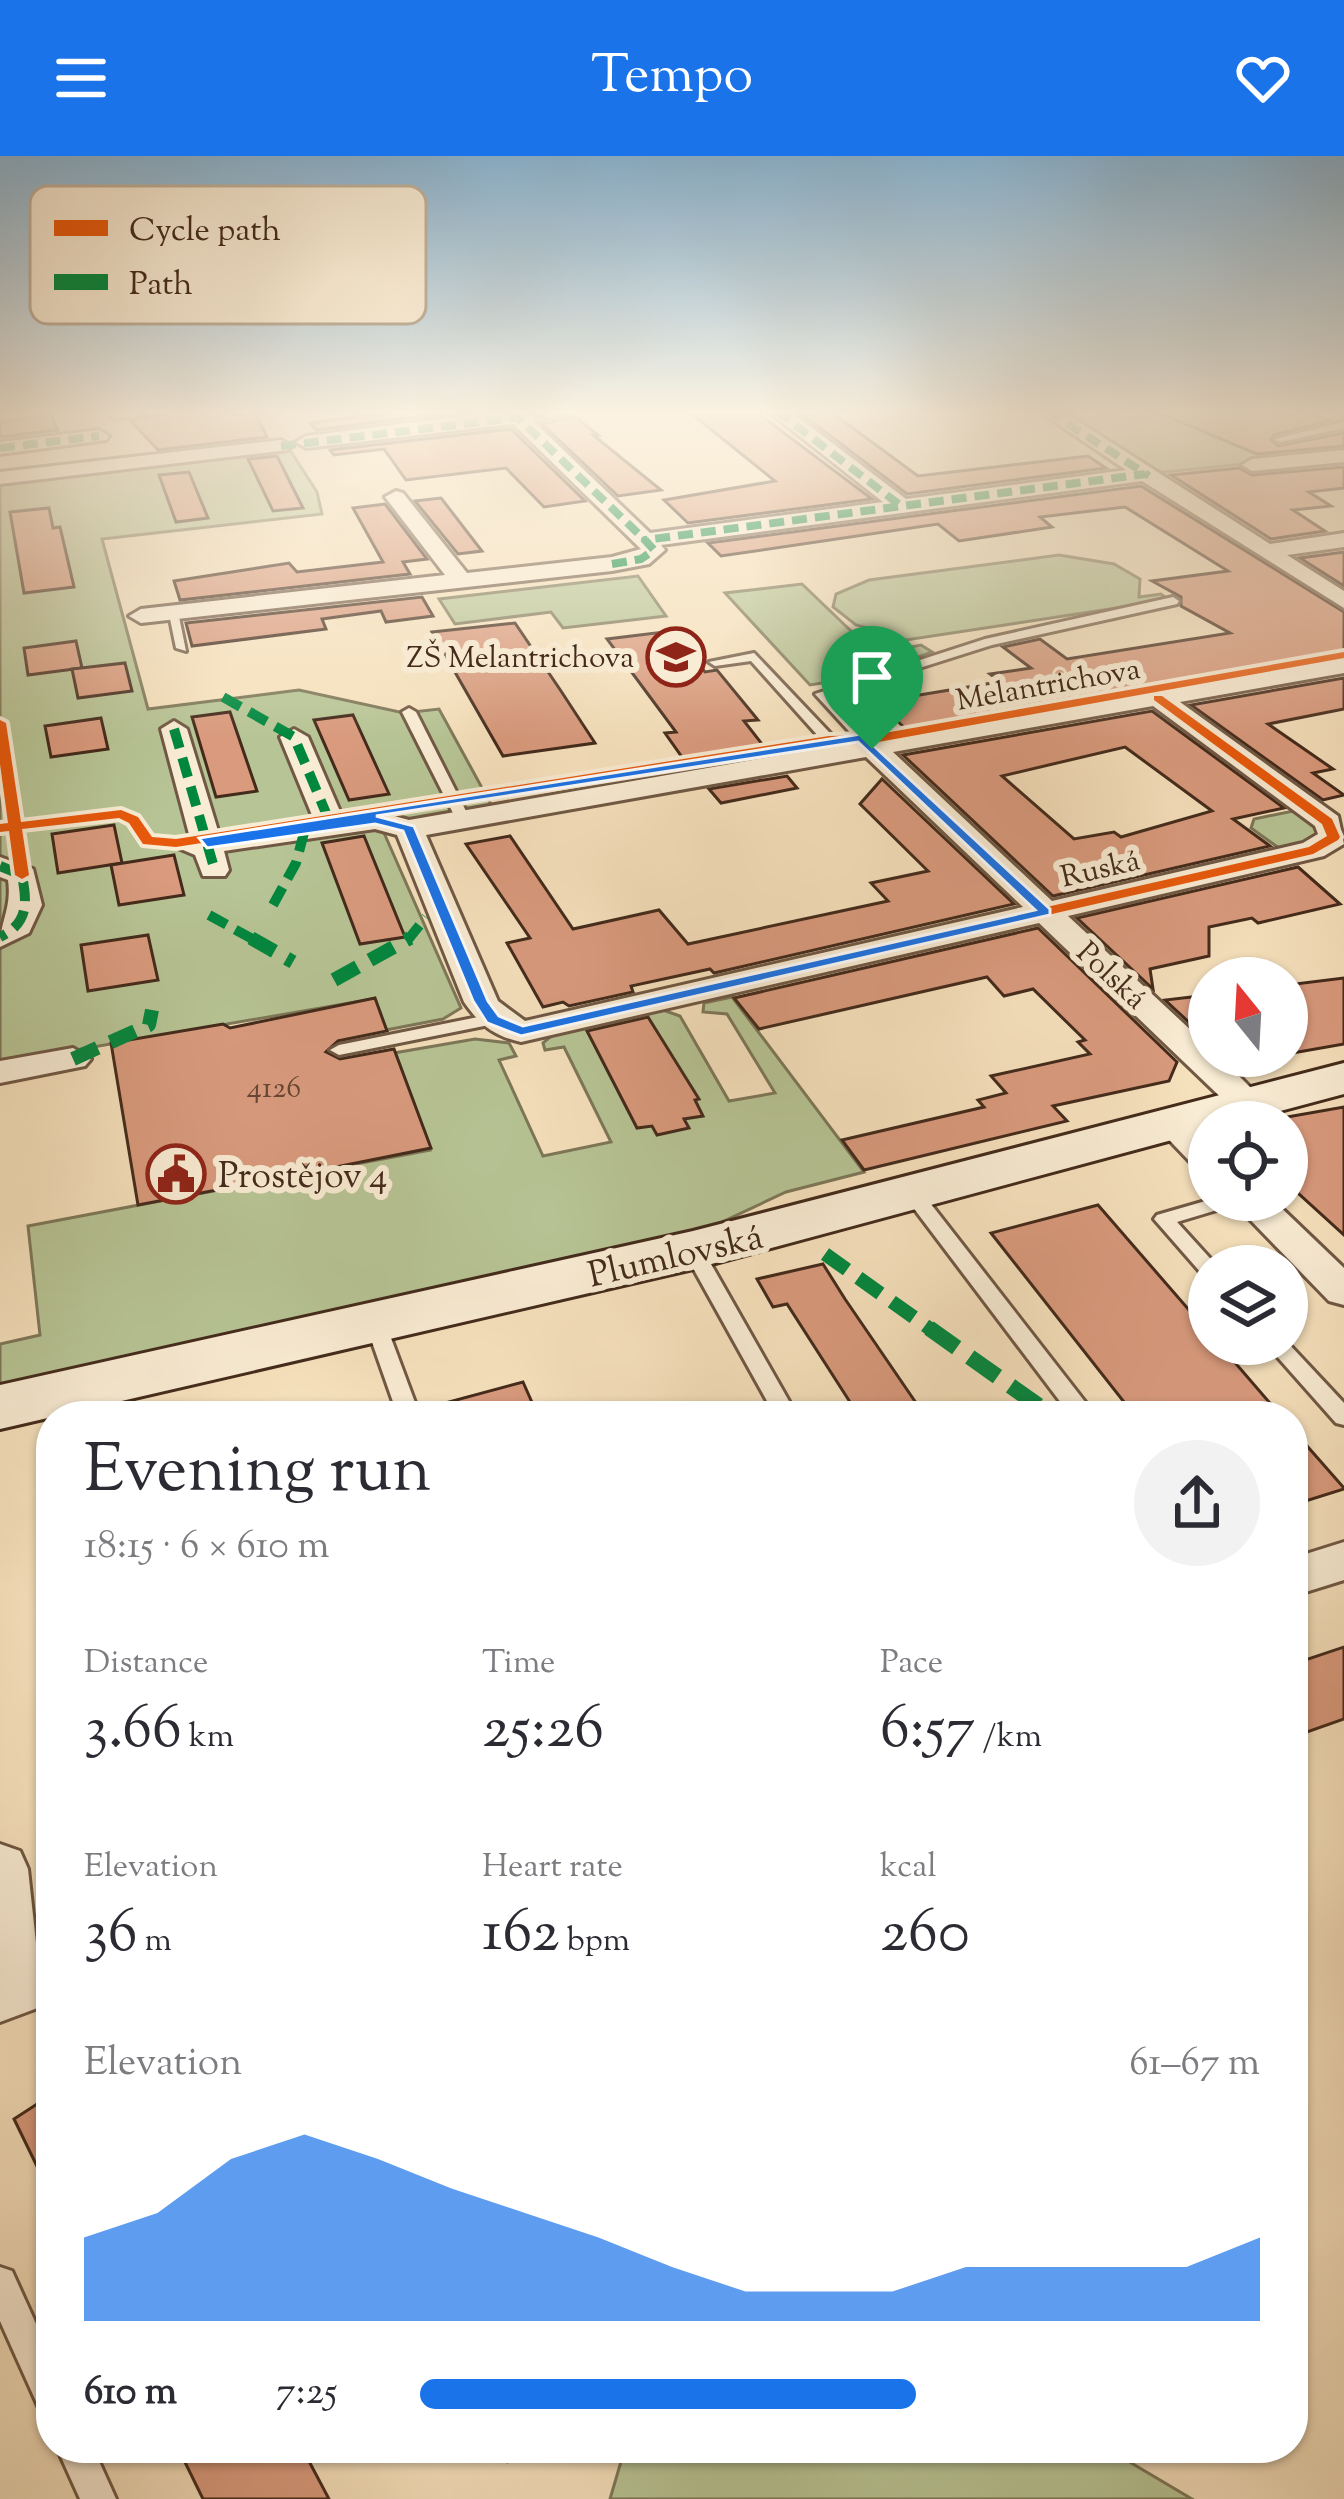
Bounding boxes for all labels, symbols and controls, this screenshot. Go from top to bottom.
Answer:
text: Tempo [591,39,753,117]
icon: menu [48,45,114,111]
icon: heart [1230,45,1296,111]
legend [30,186,426,324]
text: Cycle path [129,208,281,256]
text: Path [129,262,193,310]
school or university icon: ZŠ Melantrichova [645,626,707,688]
pin [821,626,923,749]
place label: ZŠ Melantrichova [407,638,634,681]
icon: arrive [839,644,905,710]
street label: Melantrichova [953,649,1144,724]
street label: Ruská [1057,840,1144,900]
street label: Polská [1066,933,1155,1021]
north arrow [1188,957,1308,1077]
map controls [1188,957,1308,1365]
house number: 4126 [247,1068,301,1111]
button: locate [1188,1101,1308,1221]
public building icon: Prostějov 4 [145,1143,207,1205]
place label: Prostějov 4 [218,1152,387,1204]
street label: Plumlovská [583,1213,768,1303]
button: layers [1188,1245,1308,1365]
text: Evening run [84,1427,431,1522]
button: share [1134,1440,1260,1566]
text: 18:15 · 6 × 610 m [84,1520,330,1576]
text: Distance [84,1640,208,1688]
text: Time [482,1640,555,1688]
text: Pace [880,1640,943,1688]
text: 3.66 [84,1688,182,1775]
text: 25:26 [482,1688,604,1775]
text: 6:57 [880,1688,975,1775]
text: km [182,1714,234,1762]
text: /km [975,1714,1042,1762]
text: Elevation [84,1844,218,1892]
text: Heart rate [482,1844,623,1892]
text: kcal [880,1844,937,1892]
text: 36 [84,1892,138,1979]
text: 162 [482,1892,560,1979]
text: 260 [880,1892,970,1979]
text: m [138,1918,172,1966]
text: bpm [560,1918,630,1966]
text: Elevation [84,2037,242,2093]
text: 61–67 m [1129,2037,1260,2093]
text: 610 m [84,2366,177,2422]
text: 7:25 [276,2366,337,2422]

